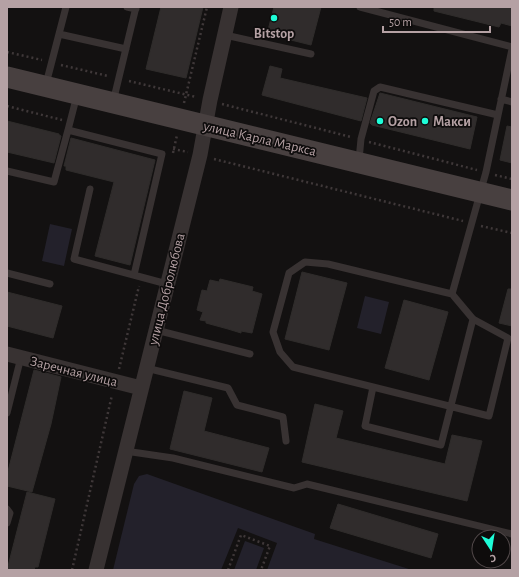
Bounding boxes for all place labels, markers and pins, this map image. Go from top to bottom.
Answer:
marker: Bitstop [269,13,279,23]
place label: Bitstop [254,27,294,41]
place label: Ozon [388,115,417,129]
place label: Макси [433,115,471,129]
marker: Ozon [375,116,385,126]
marker: Макси [420,116,430,126]

